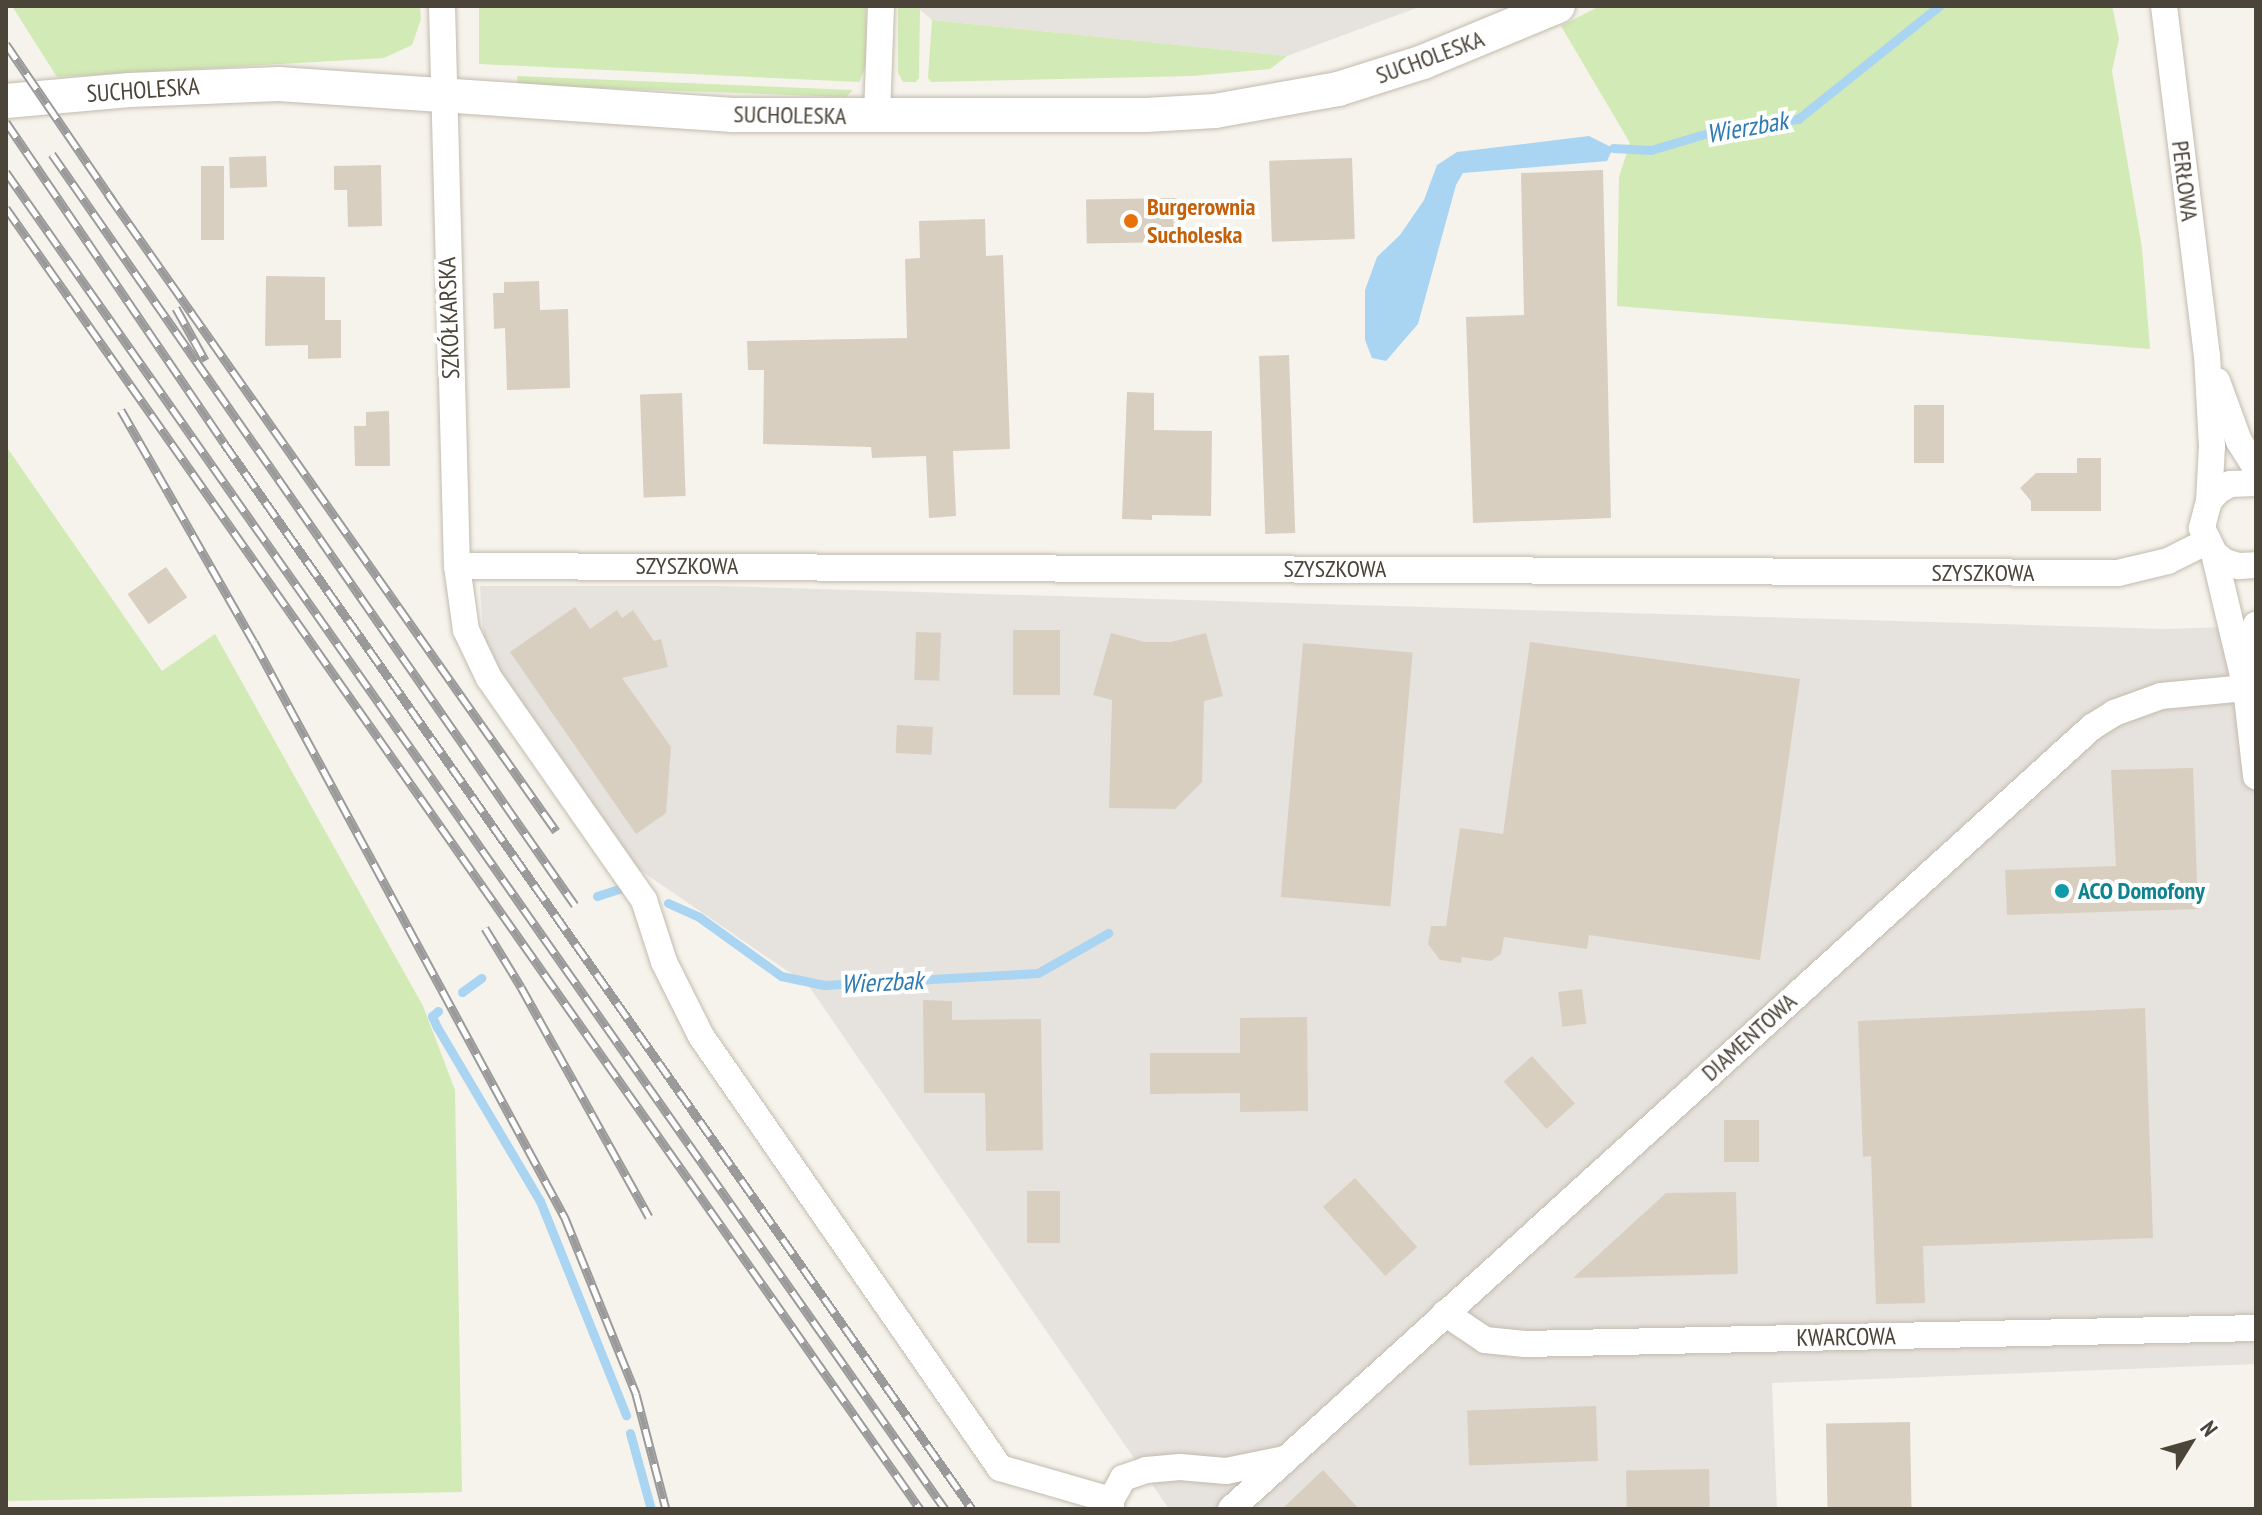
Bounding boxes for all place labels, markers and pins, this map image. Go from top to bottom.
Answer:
place label: Burgerownia Sucholeska [1147,193,1255,249]
marker: Burgerownia Sucholeska [1122,212,1140,230]
place label: ACO Domofony [2078,877,2205,905]
marker: ACO Domofony [2053,882,2071,900]

